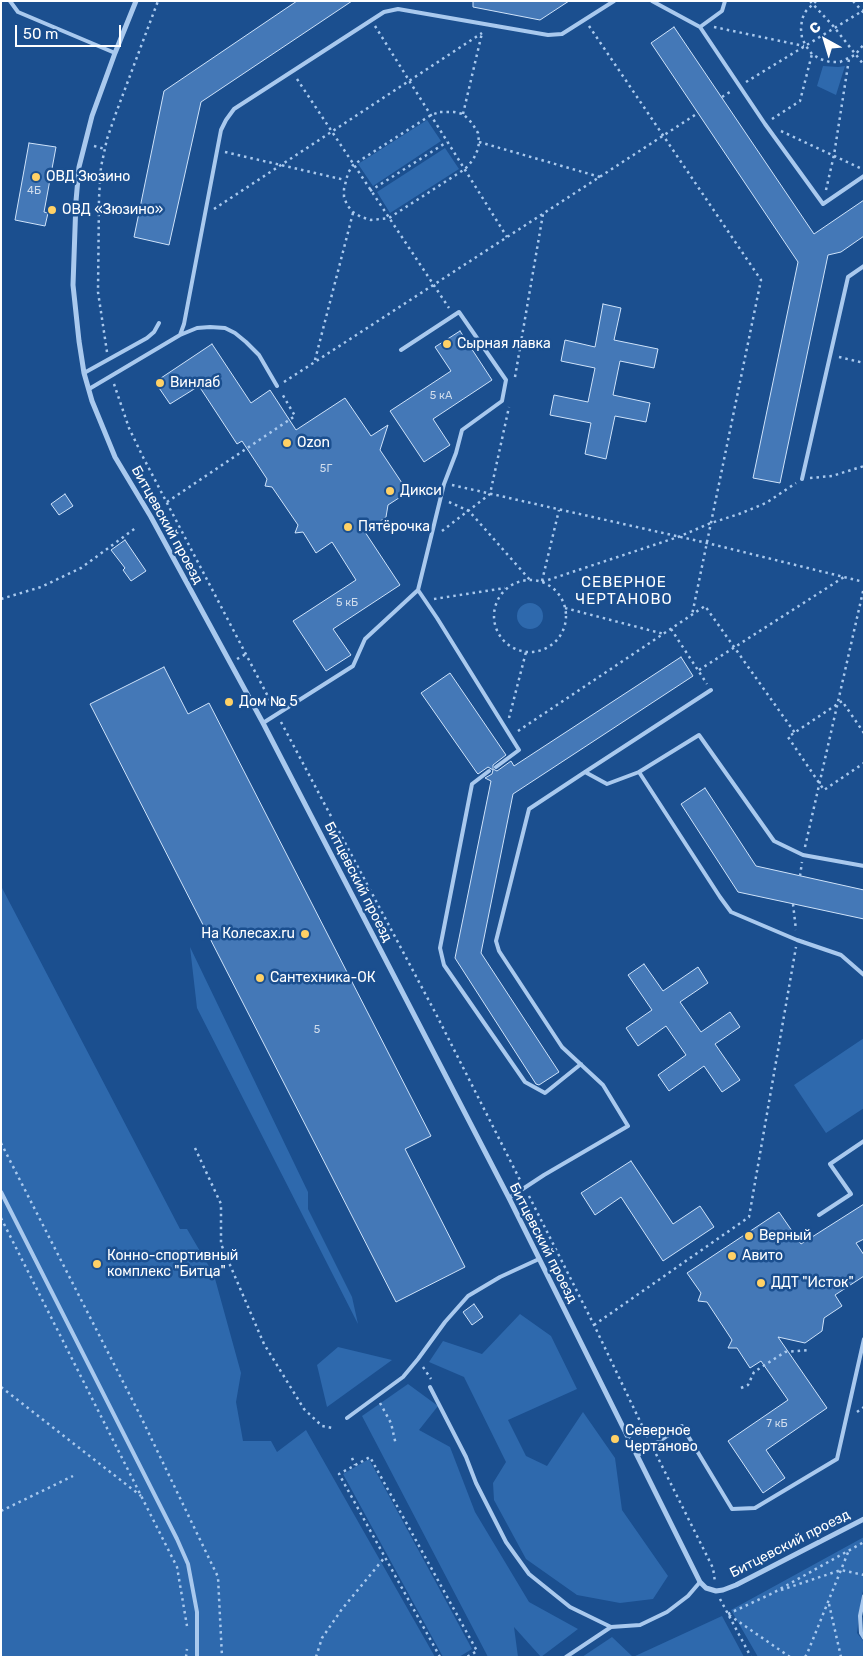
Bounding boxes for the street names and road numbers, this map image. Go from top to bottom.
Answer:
street label: Битцевский проезд [127,463,207,587]
street label: Битцевский проезд [320,819,396,945]
street label: Битцевский проезд [505,1180,581,1306]
street label: Битцевский проезд [727,1506,853,1582]

